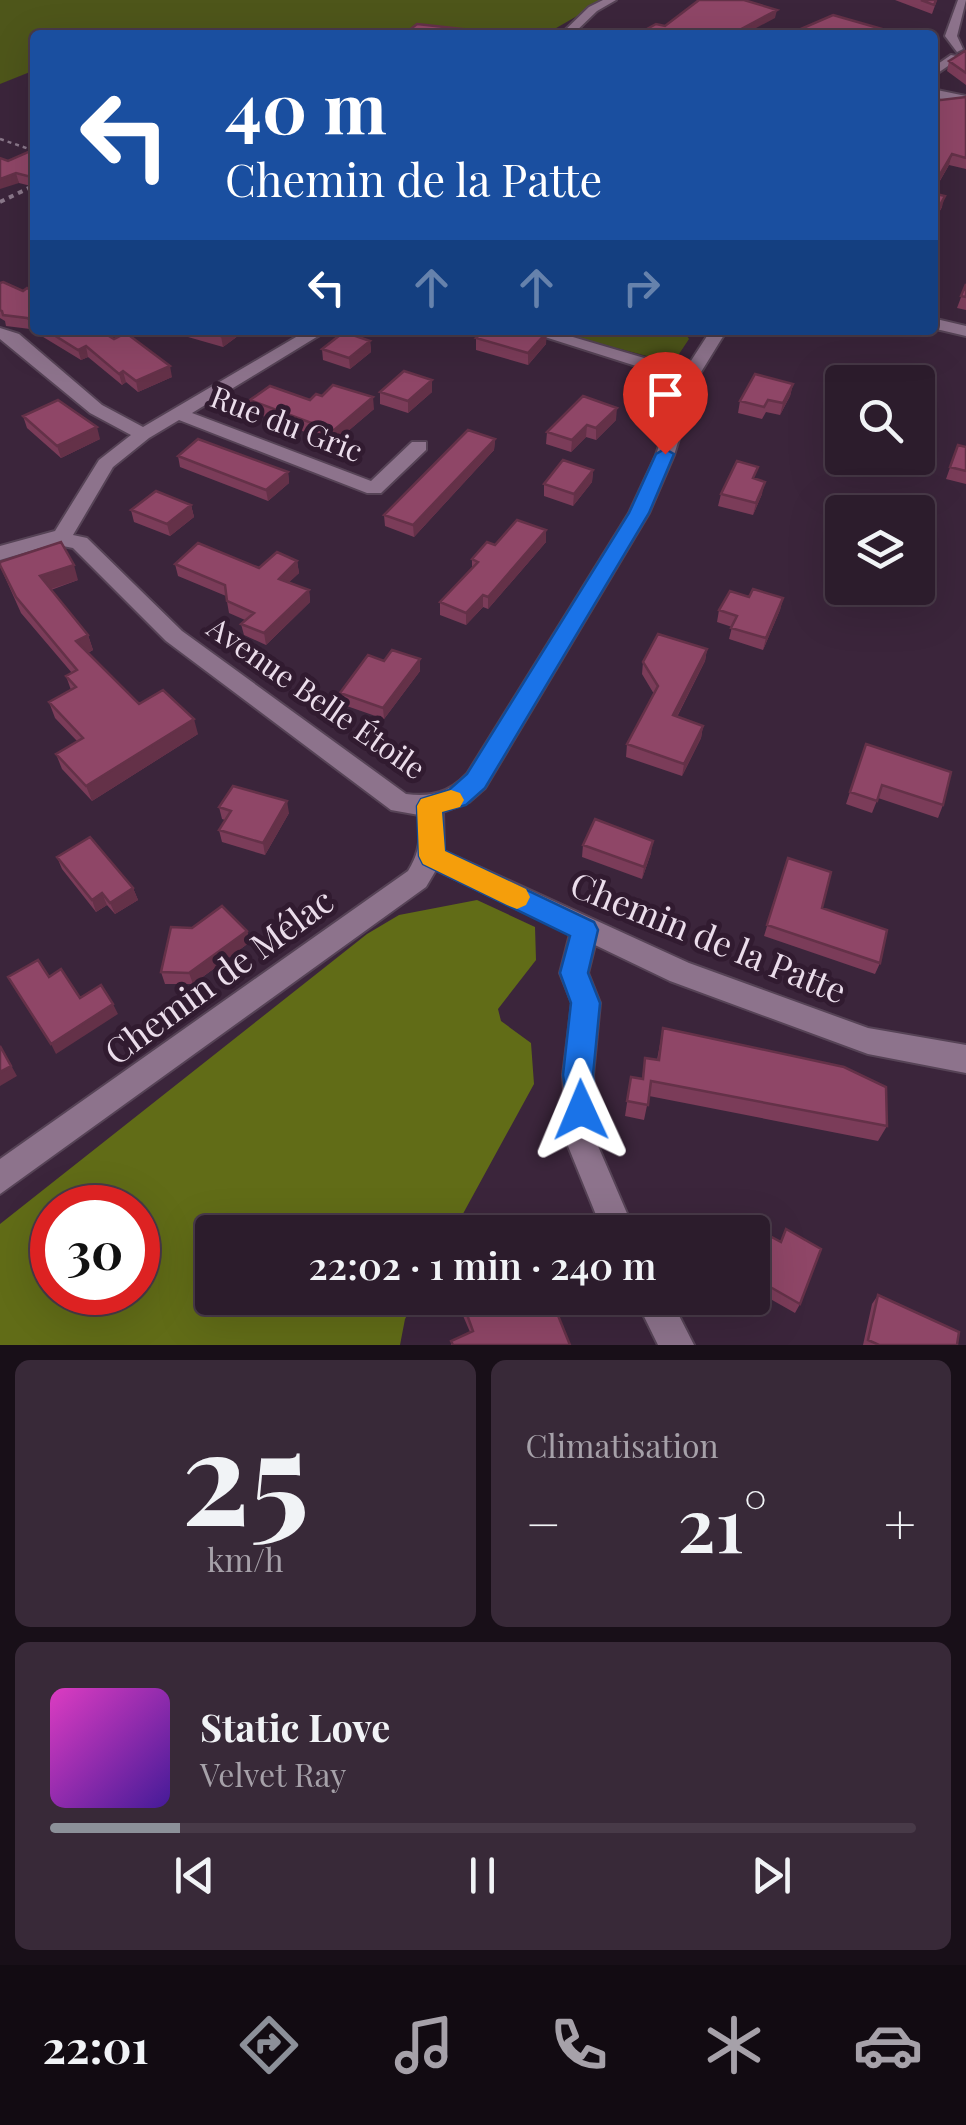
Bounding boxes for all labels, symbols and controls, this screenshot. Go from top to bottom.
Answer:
text: 40 m [225,58,387,152]
icon: left [60,70,190,200]
text: Chemin de la Patte [225,148,602,208]
icon: left [299,260,354,315]
icon: ahead [404,260,459,315]
icon: ahead [509,260,564,315]
icon: right [614,260,669,315]
pin [623,352,708,455]
map controls [825,365,935,605]
button: search [825,365,935,475]
icon: arrive [638,367,693,422]
street label: Rue du Gric [205,376,369,470]
button: layers [825,495,935,605]
street label: Avenue Belle Étoile [199,606,434,787]
street label: Chemin de la Patte [564,859,854,1013]
street label: Chemin de Mélac [94,876,342,1074]
position arrow [529,1058,633,1162]
speed limit sign: 30 [30,1185,160,1315]
text: 22:02 · 1 min · 240 m [309,1239,656,1290]
text: 25 [181,1385,309,1559]
text: Climatisation [526,1423,719,1466]
text: 21° [677,1472,767,1572]
text: − [526,1485,561,1559]
text: + [884,1485,916,1559]
text: km/h [207,1537,284,1580]
text: Static Love [200,1701,390,1752]
text: Velvet Ray [200,1752,347,1795]
icon: previous [167,1848,222,1903]
icon: pause [455,1848,510,1903]
icon: next [744,1848,799,1903]
icon: directions [234,2010,304,2080]
icon: music [389,2010,459,2080]
icon: phone [544,2010,614,2080]
icon: climate [699,2010,769,2080]
icon: car [853,2010,923,2080]
text: 22:01 [42,2015,149,2075]

